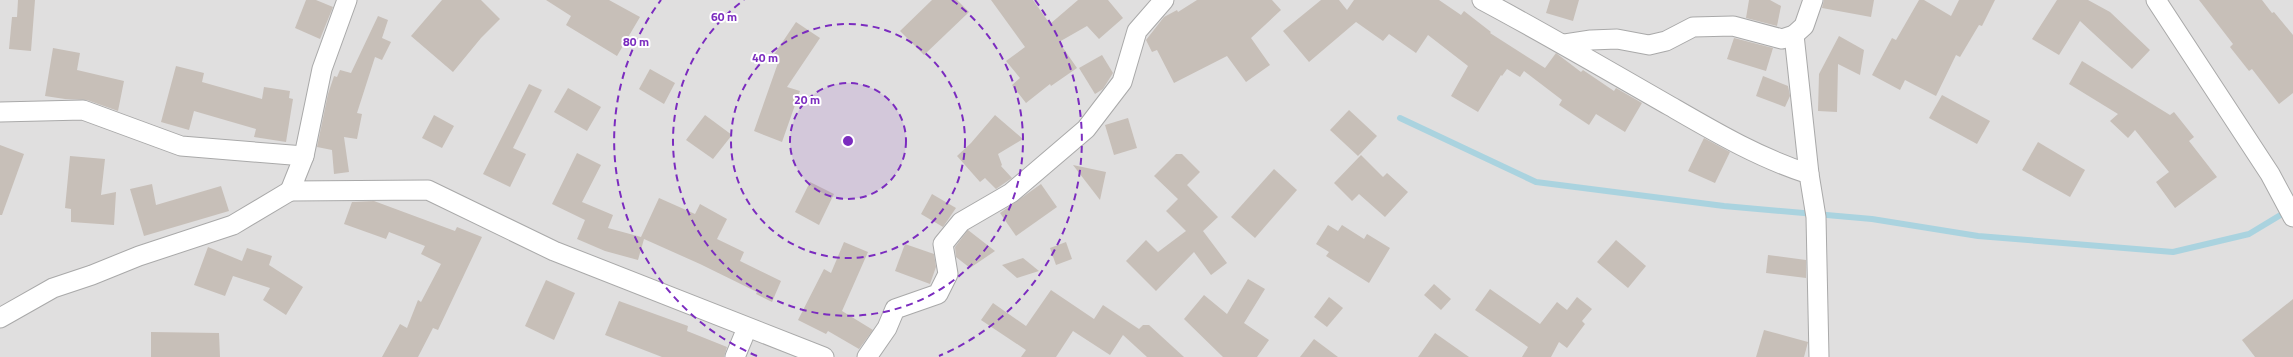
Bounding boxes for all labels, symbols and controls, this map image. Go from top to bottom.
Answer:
text: 60 m [711,7,737,26]
text: 80 m [623,32,649,51]
text: 40 m [752,48,778,67]
text: 20 m [794,90,820,109]
centre of rings [841,134,855,148]

